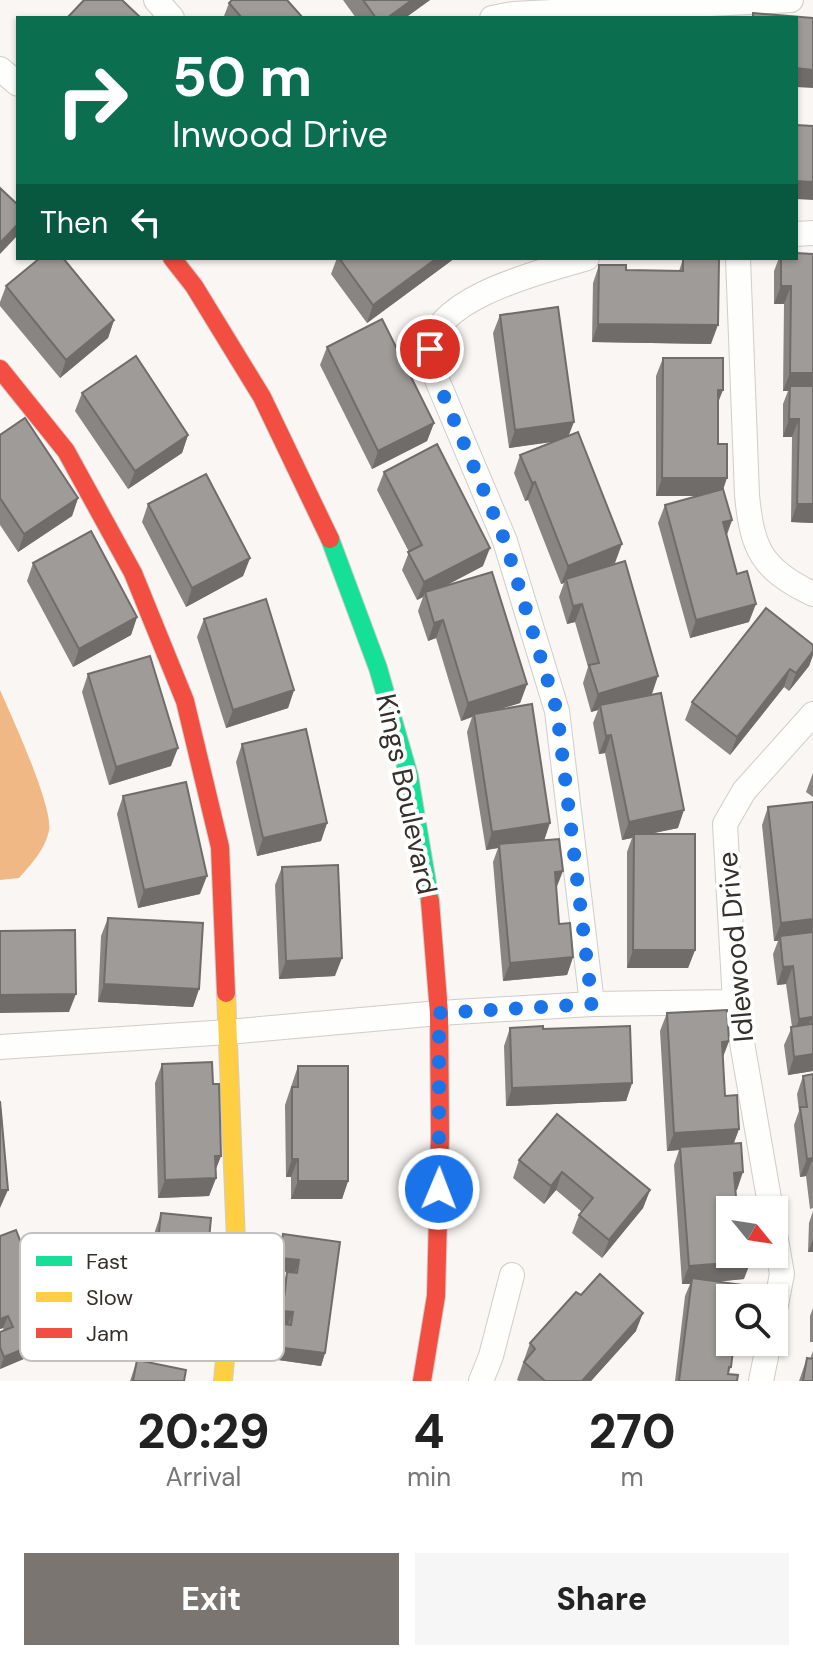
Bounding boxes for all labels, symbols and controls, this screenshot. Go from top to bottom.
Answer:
text: 50 m [172,40,312,113]
icon: right [40,48,144,152]
text: Inwood Drive [172,111,388,158]
icon: left [124,200,168,244]
text: Then [40,203,108,242]
pin [396,315,464,383]
icon: arrive [408,327,452,371]
street label: Kings Boulevard [367,690,446,898]
street label: Idlewood Drive [709,850,762,1044]
position arrow [397,1147,481,1231]
north arrow [716,1196,788,1268]
map controls [716,1196,788,1356]
legend [20,1233,284,1361]
text: Fast [86,1247,128,1276]
text: Slow [86,1283,133,1312]
button: search [716,1284,788,1356]
text: Jam [86,1319,129,1348]
text: 20:29 [137,1400,269,1463]
text: 4 [413,1400,445,1463]
text: 270 [589,1400,676,1463]
text: Arrival [166,1460,241,1494]
text: min [407,1460,451,1494]
text: m [621,1460,644,1494]
button: Exit [24,1553,399,1645]
button: Share [415,1553,789,1645]

